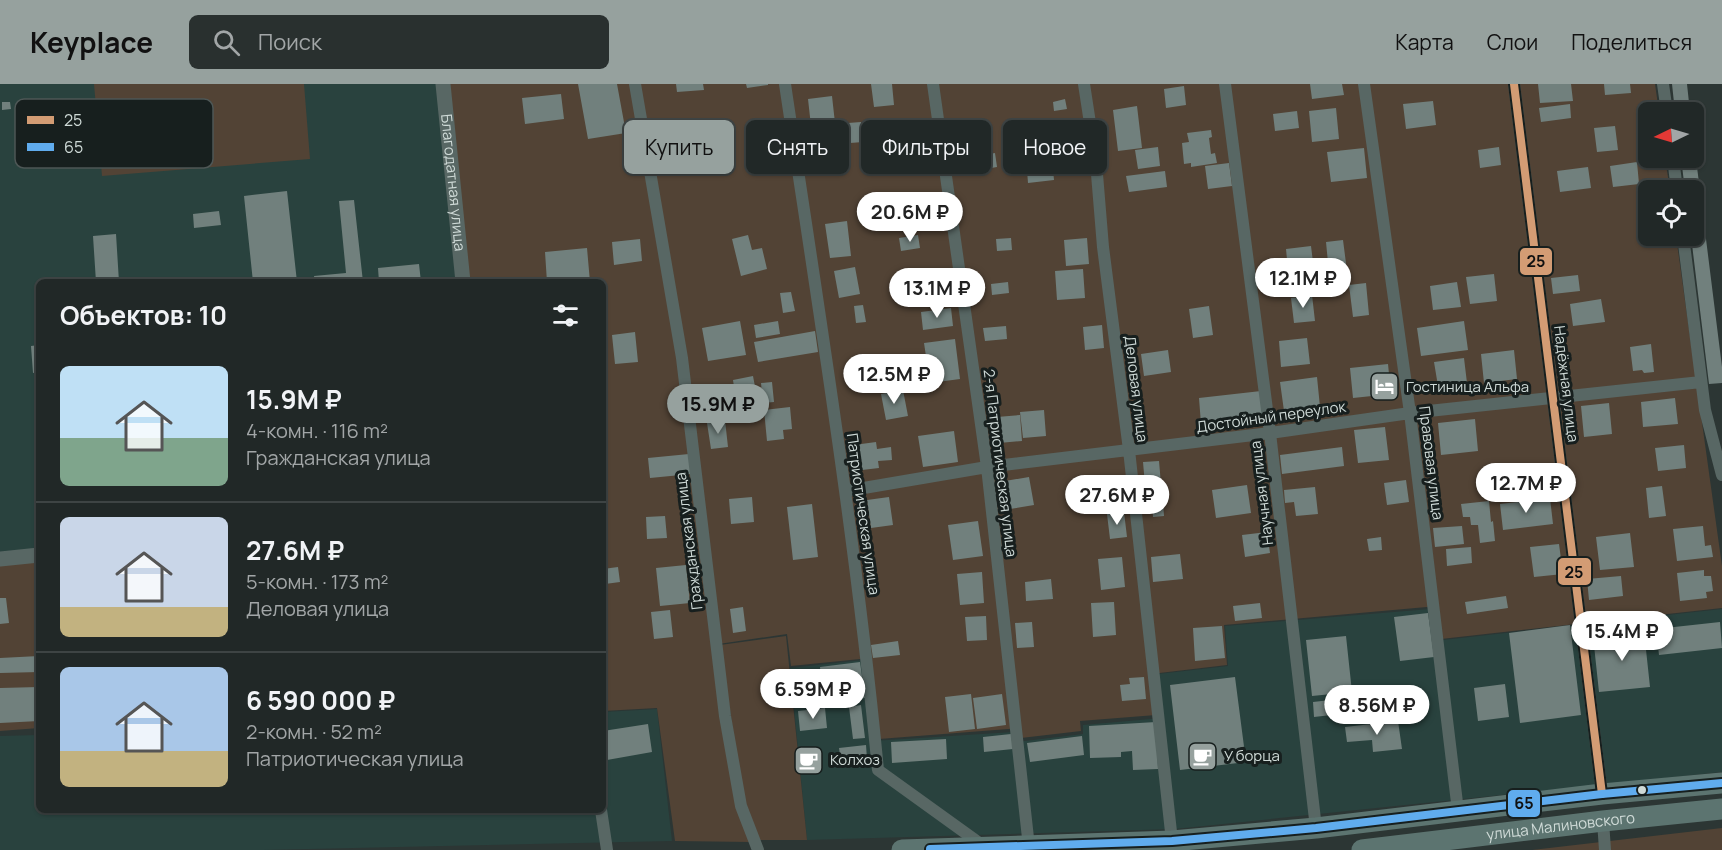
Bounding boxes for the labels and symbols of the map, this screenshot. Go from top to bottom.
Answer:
legend [15,99,213,168]
north arrow [1638,102,1704,168]
text: 25 [64,109,82,131]
street label: Благодатная улица [436,113,471,252]
text: 65 [64,136,83,158]
pin: 20.6M ₽ [855,192,965,243]
line badge: 25 [1519,247,1553,276]
text: 25 [1527,250,1545,272]
pin: 12.1M ₽ [1248,258,1358,309]
pin: 13.1M ₽ [882,268,992,319]
street label: Надёжная улица [1549,324,1584,443]
street label: Деловая улица [1120,334,1153,444]
pin: 12.5M ₽ [839,354,949,405]
street label: 2-я Патриотическая улица [979,368,1022,558]
hotel icon: Гостиница Альфа [1369,371,1401,403]
place label: Гостиница Альфа [1406,376,1529,397]
pin: 15.9M ₽ [663,384,773,435]
street label: Достойный переулок [1195,396,1348,437]
street label: Правовая улица [1414,405,1449,521]
street label: Патриотическая улица [842,432,885,596]
street label: Научная улица [1245,440,1278,546]
pin: 12.7M ₽ [1471,463,1581,514]
street label: Гражданская улица [670,471,707,611]
pin: 27.6M ₽ [1062,475,1172,526]
line badge: 25 [1557,557,1592,586]
text: 25 [1565,561,1583,583]
pin: 15.4M ₽ [1567,611,1677,662]
pin: 6.59M ₽ [758,669,868,720]
pin: 8.56M ₽ [1322,685,1432,736]
cafe icon: У борца [1187,740,1219,772]
cafe icon: Колхоз [793,744,825,776]
place label: У борца [1224,745,1280,766]
place label: Колхоз [830,749,880,770]
unlabelled marker [1636,784,1648,796]
line badge: 65 [1507,789,1541,818]
text: 65 [1514,792,1534,814]
street label: улица Малиновского [1485,807,1636,845]

